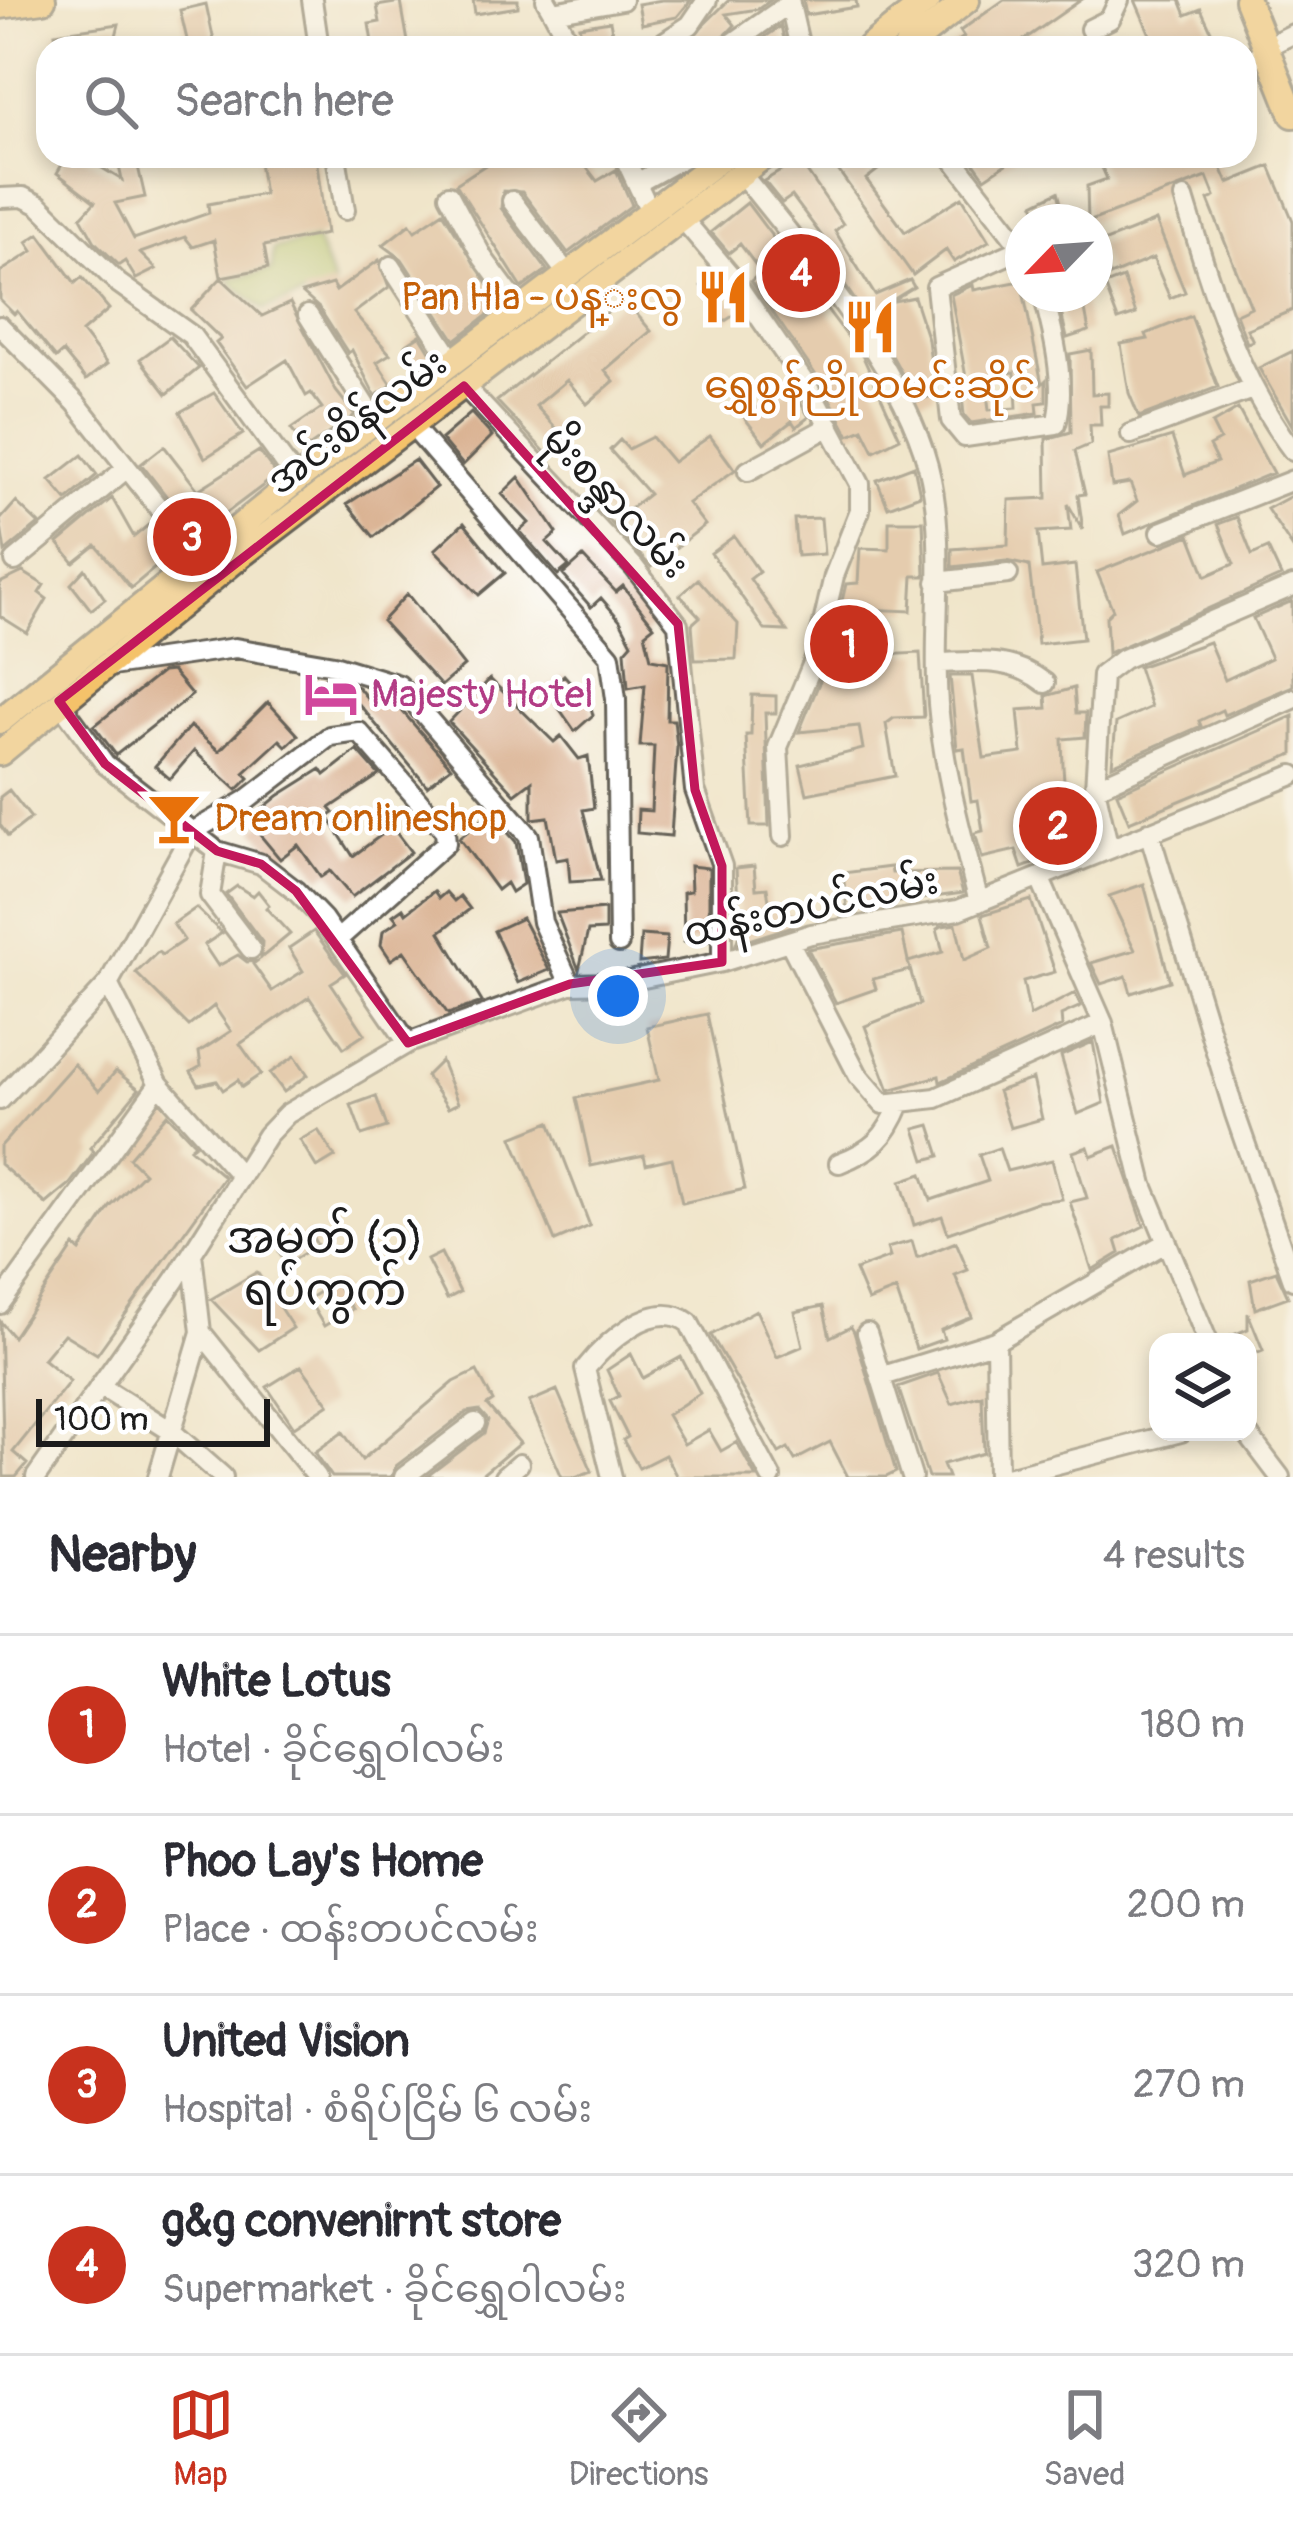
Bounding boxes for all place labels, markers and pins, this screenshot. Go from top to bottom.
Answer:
pin: 4 [762,228,840,318]
restaurant icon: Pan Hla - ပန္းလွ [694,268,752,326]
place label: Pan Hla - ပန္းလွ [401,273,683,328]
restaurant icon: ရွှေစွန်ညိုထမင်းဆိုင် [841,298,899,356]
place label: ရွှေစွန်ညိုထမင်းဆိုင် [704,359,1036,416]
pin: 3 [153,492,231,582]
pin: 1 [810,599,888,689]
hotel icon: Majesty Hotel [302,665,360,723]
place label: Majesty Hotel [371,670,594,719]
pin: 2 [1019,781,1097,871]
bar icon: Dream onlineshop [145,789,203,847]
place label: Dream onlineshop [214,794,507,843]

